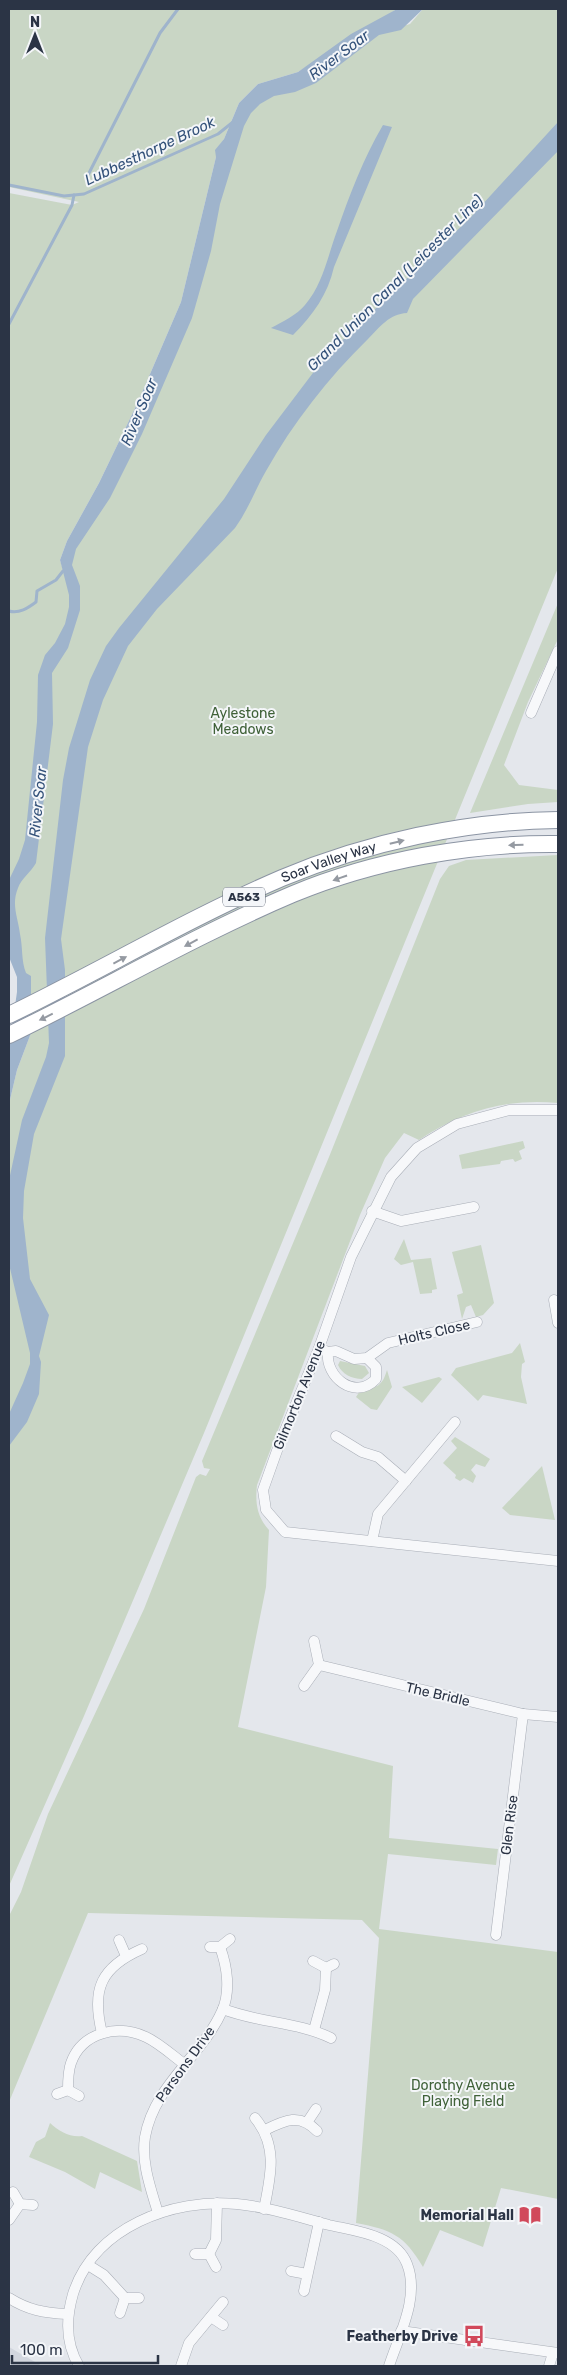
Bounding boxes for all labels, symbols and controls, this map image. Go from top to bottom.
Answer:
north arrow [10,10,60,60]
text: N [30,14,40,31]
water label: River Soar [305,26,374,84]
water label: Lubbesthorpe Brook [82,113,218,189]
water label: Grand Union Canal (Leicester Line) [303,191,487,375]
water label: River Soar [117,374,162,448]
park label: Aylestone Meadows [211,705,276,738]
water label: River Soar [25,764,51,838]
street label: Soar Valley Way [279,838,379,886]
one-way arrow [390,838,405,846]
one-way arrow [508,841,524,849]
one-way arrow [332,875,347,882]
road number: A563 [223,888,265,906]
one-way arrow [184,939,198,947]
one-way arrow [112,956,127,964]
one-way arrow [39,1012,54,1021]
street label: Holts Close [397,1316,472,1349]
street label: Gilmorton Avenue [270,1338,329,1452]
street label: The Bridle [404,1679,472,1710]
street label: Glen Rise [497,1794,522,1856]
street label: Parsons Drive [152,2023,219,2106]
park label: Dorothy Avenue Playing Field [411,2077,515,2110]
library icon: Memorial Hall [517,2202,543,2228]
place label: Memorial Hall [420,2207,514,2224]
bus stop icon: Featherby Drive [461,2323,487,2349]
place label: Featherby Drive [346,2328,458,2345]
scale bar [12,2332,159,2364]
text: 100 m [20,2341,62,2359]

